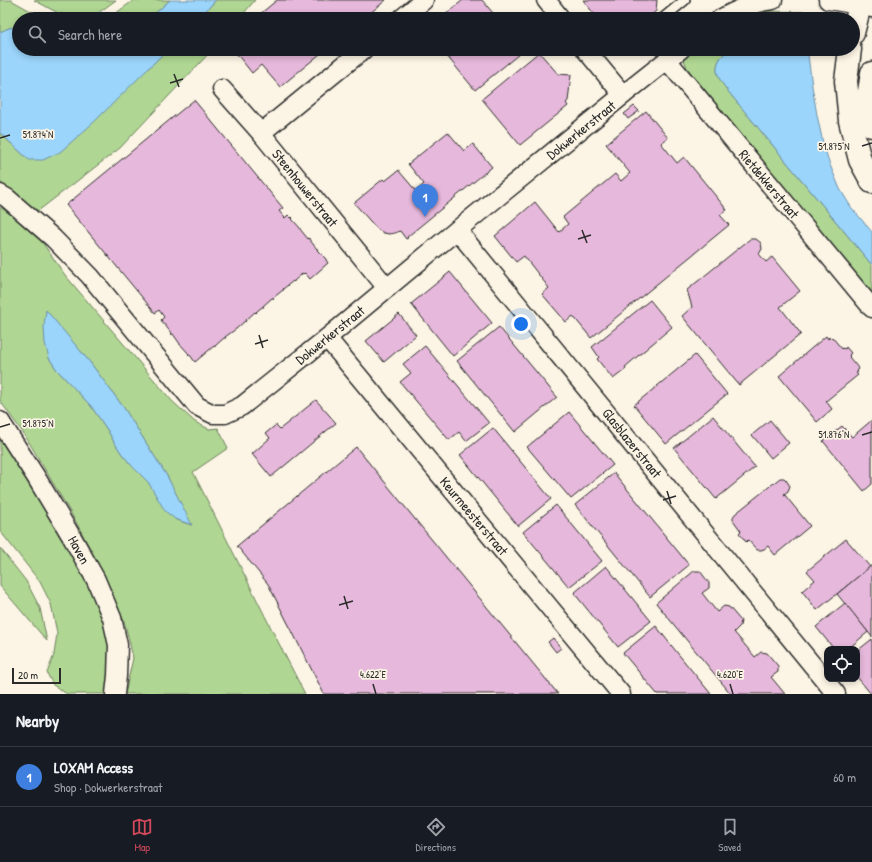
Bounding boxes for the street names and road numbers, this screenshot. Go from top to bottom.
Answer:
street label: Dokwerkerstraat [542,96,619,163]
street label: Steenhouwerstraat [268,145,343,231]
street label: Rietdekkerstraat [735,145,804,222]
street label: Dokwerkerstraat [291,301,368,368]
street label: Glasblazerstraat [598,404,667,482]
street label: Keurmeesterstraat [436,472,513,559]
street label: Haven [64,532,95,567]

